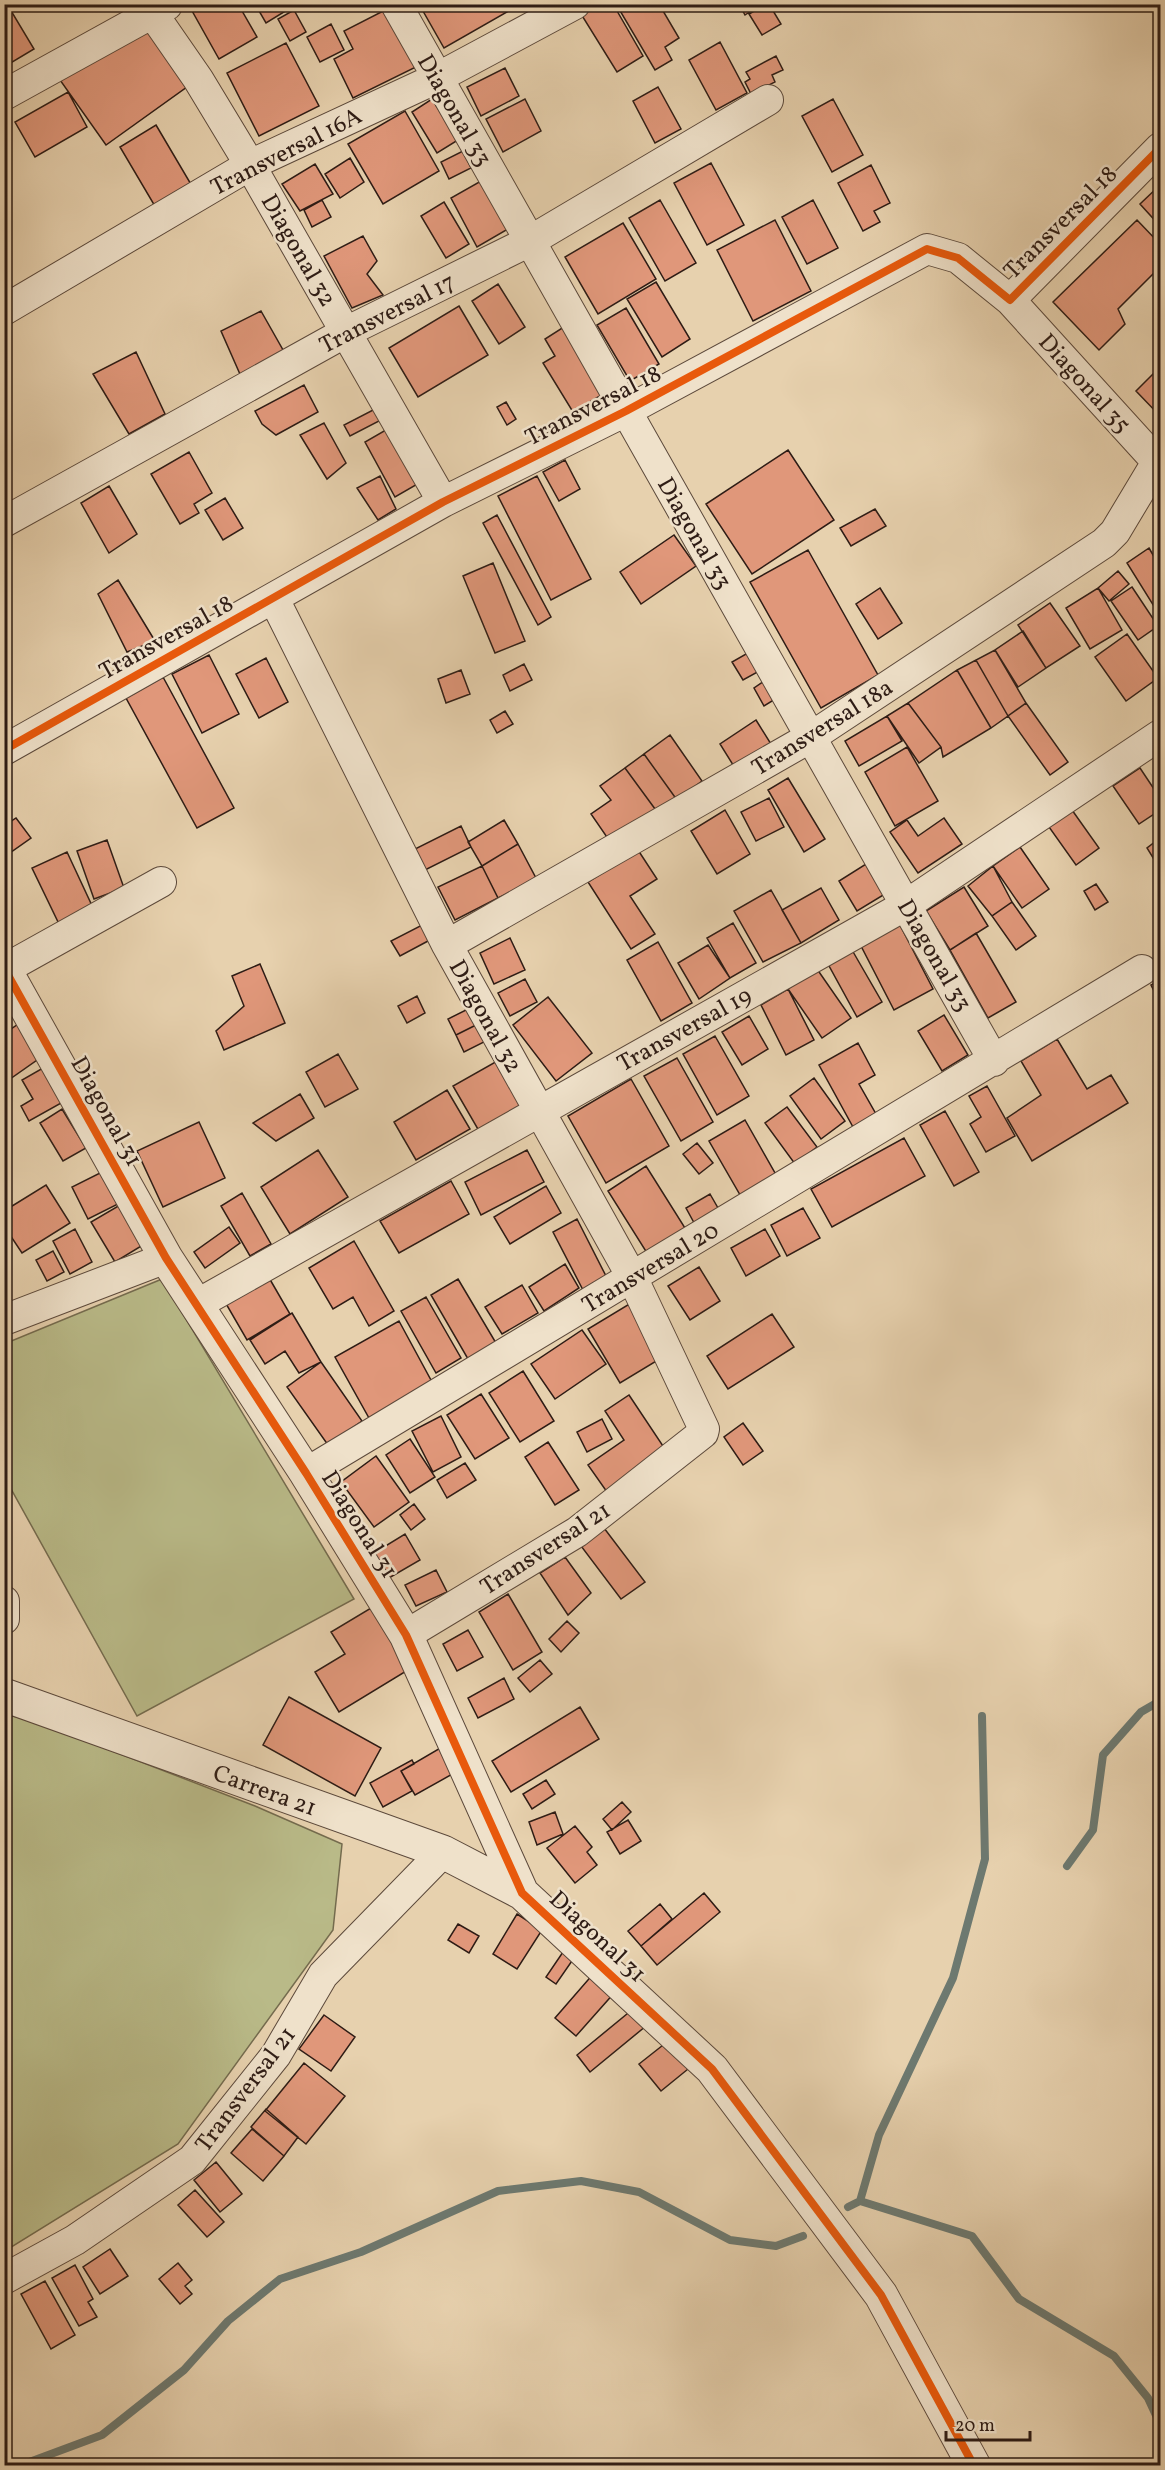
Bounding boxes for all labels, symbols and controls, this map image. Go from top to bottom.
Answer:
street label: Diagonal 33 [407,49,499,173]
street label: Transversal 16A [205,100,369,206]
street label: Transversal 18 [997,159,1126,288]
street label: Diagonal 32 [251,188,343,314]
street label: Transversal 17 [314,266,462,364]
street label: Diagonal 35 [1029,327,1138,442]
street label: Transversal 18 [520,358,668,456]
street label: Diagonal 33 [647,472,739,596]
street label: Transversal 18 [94,588,240,690]
street label: Transversal 18a [746,672,900,786]
street label: Diagonal 33 [887,894,979,1018]
street label: Diagonal 32 [439,954,529,1080]
street label: Transversal 19 [612,980,758,1082]
street label: Diagonal 31 [61,1051,150,1173]
street label: Transversal 20 [576,1214,726,1323]
street label: Diagonal 31 [312,1464,405,1586]
street label: Transversal 21 [474,1495,618,1605]
street label: Carrera 21 [208,1757,321,1826]
street label: Diagonal 31 [541,1884,653,1991]
street label: Transversal 21 [188,2020,305,2160]
scale bar [946,2404,1030,2442]
text: 20 m [955,2414,995,2439]

